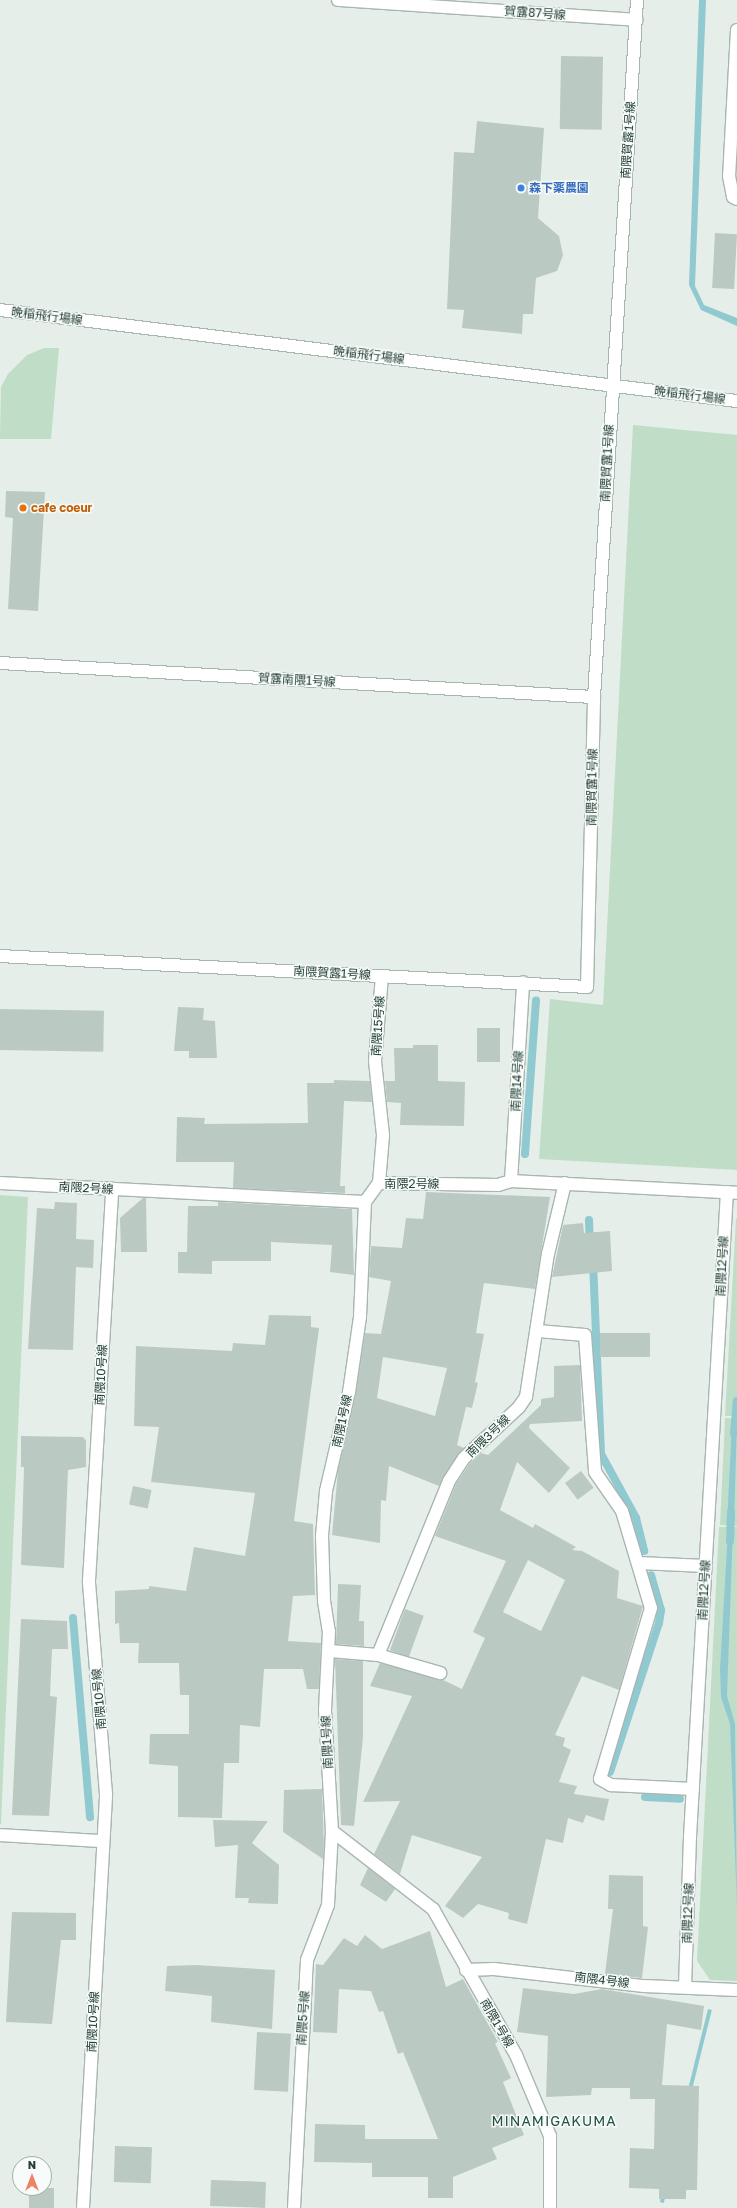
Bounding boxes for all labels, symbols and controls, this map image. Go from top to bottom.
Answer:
street label: 賀露87号線 [504,4,566,22]
street label: 南隈賀露1号線 [618,101,638,179]
place label: 森下薬農園 [529,181,589,195]
marker: 森下薬農園 [516,183,526,193]
street label: 晩稲飛行場線 [10,304,84,328]
street label: 晩稲飛行場線 [332,343,406,367]
street label: 晩稲飛行場線 [653,383,727,407]
street label: 南隈賀露1号線 [598,424,616,502]
place label: cafe coeur [31,501,92,515]
marker: cafe coeur [18,503,28,513]
street label: 賀露南隈1号線 [258,671,336,689]
street label: 南隈賀露1号線 [584,748,600,826]
street label: 南隈賀露1号線 [293,964,371,982]
street label: 南隈15号線 [369,995,387,1057]
street label: 南隈14号線 [508,1050,526,1112]
street label: 南隈2号線 [385,1177,439,1191]
street label: 南隈2号線 [58,1179,114,1197]
street label: 南隈12号線 [713,1235,731,1297]
street label: 南隈10号線 [92,1344,110,1406]
street label: 南隈1号線 [329,1393,355,1449]
street label: 南隈3号線 [463,1412,513,1460]
street label: 南隈12号線 [695,1559,713,1621]
street label: 南隈10号線 [89,1668,109,1730]
street label: 南隈1号線 [318,1715,336,1769]
street label: 南隈12号線 [680,1882,696,1944]
street label: 南隈4号線 [574,1969,630,1991]
street label: 南隈5号線 [294,1990,312,2046]
street label: 南隈10号線 [84,1991,102,2053]
street label: 南隈1号線 [477,1996,517,2050]
district label: MINAMIGAKUMA [491,2113,617,2129]
north arrow [12,2156,52,2196]
text: N [28,2158,36,2171]

